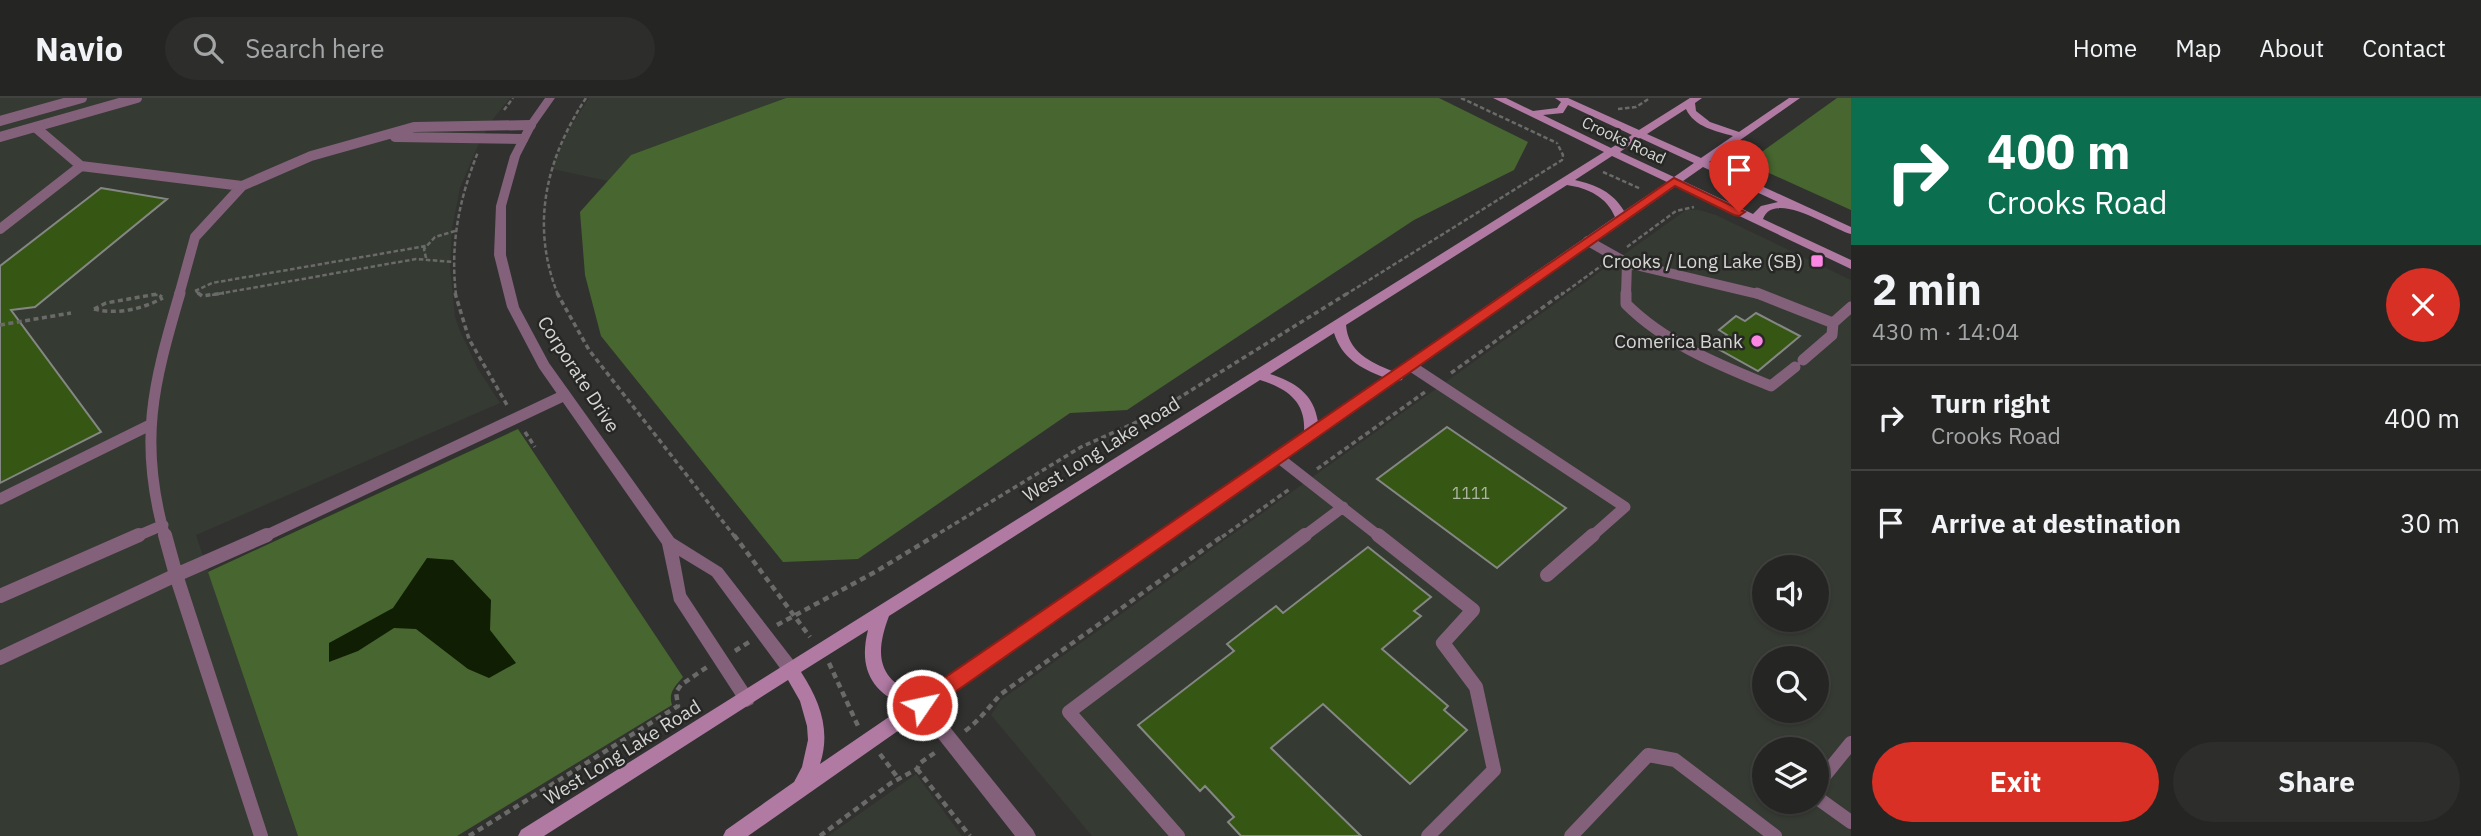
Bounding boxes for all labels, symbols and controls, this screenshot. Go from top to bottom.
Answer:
search box [165,17,655,80]
text: Navio [35,27,123,70]
icon: search [189,29,227,67]
text: Search here [245,31,385,65]
text: Home [2073,32,2137,64]
text: Map [2175,32,2221,64]
text: About [2259,32,2324,64]
text: Contact [2362,32,2446,64]
street label: Crooks Road [1579,112,1669,168]
text: 400 m [1987,119,2131,182]
icon: right [1872,126,1963,217]
pin [1709,140,1769,212]
icon: arrive [1720,151,1758,189]
text: Crooks Road [1987,181,2168,223]
place label: Crooks / Long Lake (SB) [1602,249,1803,273]
marker: Crooks / Long Lake (SB) [1809,253,1825,269]
text: 2 min [1872,262,1982,317]
button: close [2386,268,2460,342]
street label: Corporate Drive [533,311,625,437]
text: 430 m · 14:04 [1872,316,2019,346]
place label: Comerica Bank [1614,329,1743,353]
marker: Comerica Bank [1749,333,1765,349]
text: Turn right [1931,386,2050,420]
street label: West Long Lake Road [1018,391,1184,507]
icon: right [1872,399,1910,437]
text: 400 m [2384,401,2460,435]
text: Crooks Road [1931,420,2061,450]
house number: 1111 [1452,483,1490,503]
icon: arrive [1872,504,1910,542]
text: Arrive at destination [1931,506,2181,540]
text: 30 m [2400,506,2460,540]
map controls [1752,555,1829,814]
button: sound [1752,555,1829,632]
button: search [1752,646,1829,723]
position arrow [885,668,959,742]
street label: West Long Lake Road [539,694,705,810]
button: layers [1752,737,1829,814]
button: Exit [1872,742,2159,822]
button: Share [2173,742,2460,822]

